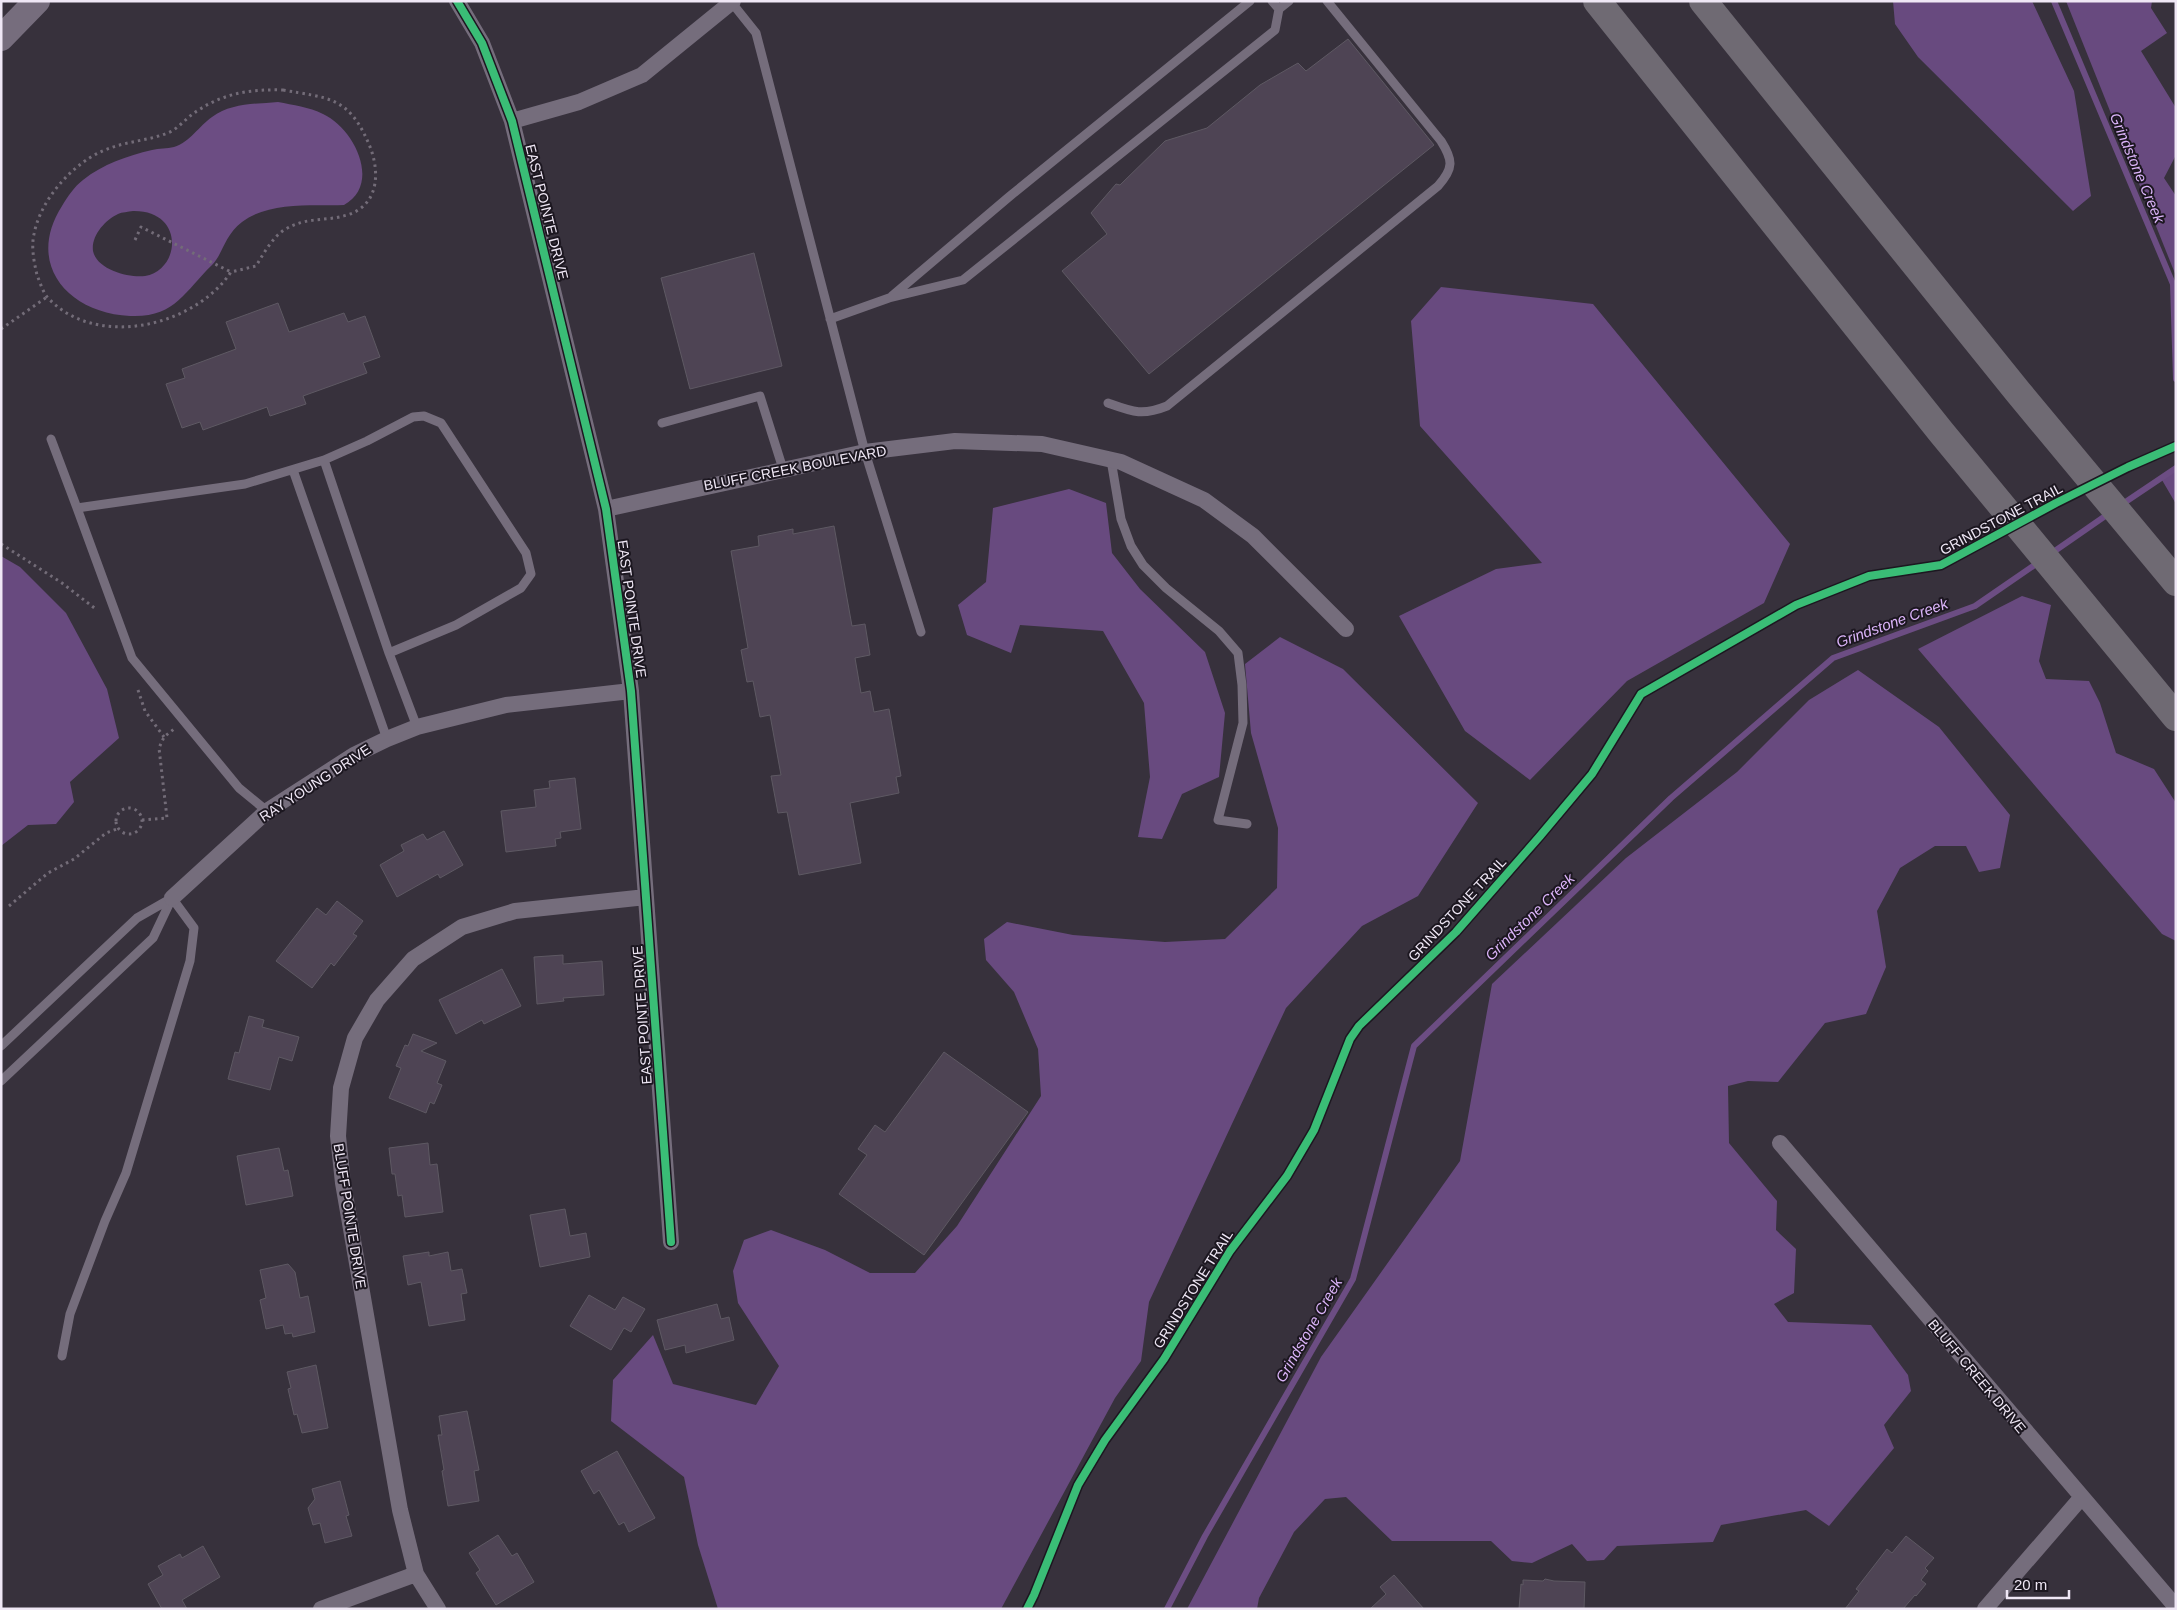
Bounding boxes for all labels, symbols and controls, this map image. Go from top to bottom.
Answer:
water label: Grindstone Creek [2107,110,2169,227]
street label: EAST POINTE DRIVE [522,143,572,281]
street label: BLUFF CREEK BOULEVARD [702,442,888,494]
street label: GRINDSTONE TRAIL [1937,480,2065,558]
street label: EAST POINTE DRIVE [614,539,650,679]
water label: Grindstone Creek [1834,594,1951,651]
street label: RAY YOUNG DRIVE [256,741,374,825]
street label: GRINDSTONE TRAIL [1405,854,1510,964]
water label: Grindstone Creek [1481,869,1579,964]
street label: EAST POINTE DRIVE [629,945,655,1085]
street label: BLUFF POINTE DRIVE [331,1142,369,1290]
street label: GRINDSTONE TRAIL [1150,1227,1236,1351]
water label: Grindstone Creek [1272,1273,1346,1385]
street label: BLUFF CREEK DRIVE [1925,1316,2029,1436]
scale bar [2007,1568,2070,1600]
text: 20 m [2014,1576,2047,1593]

